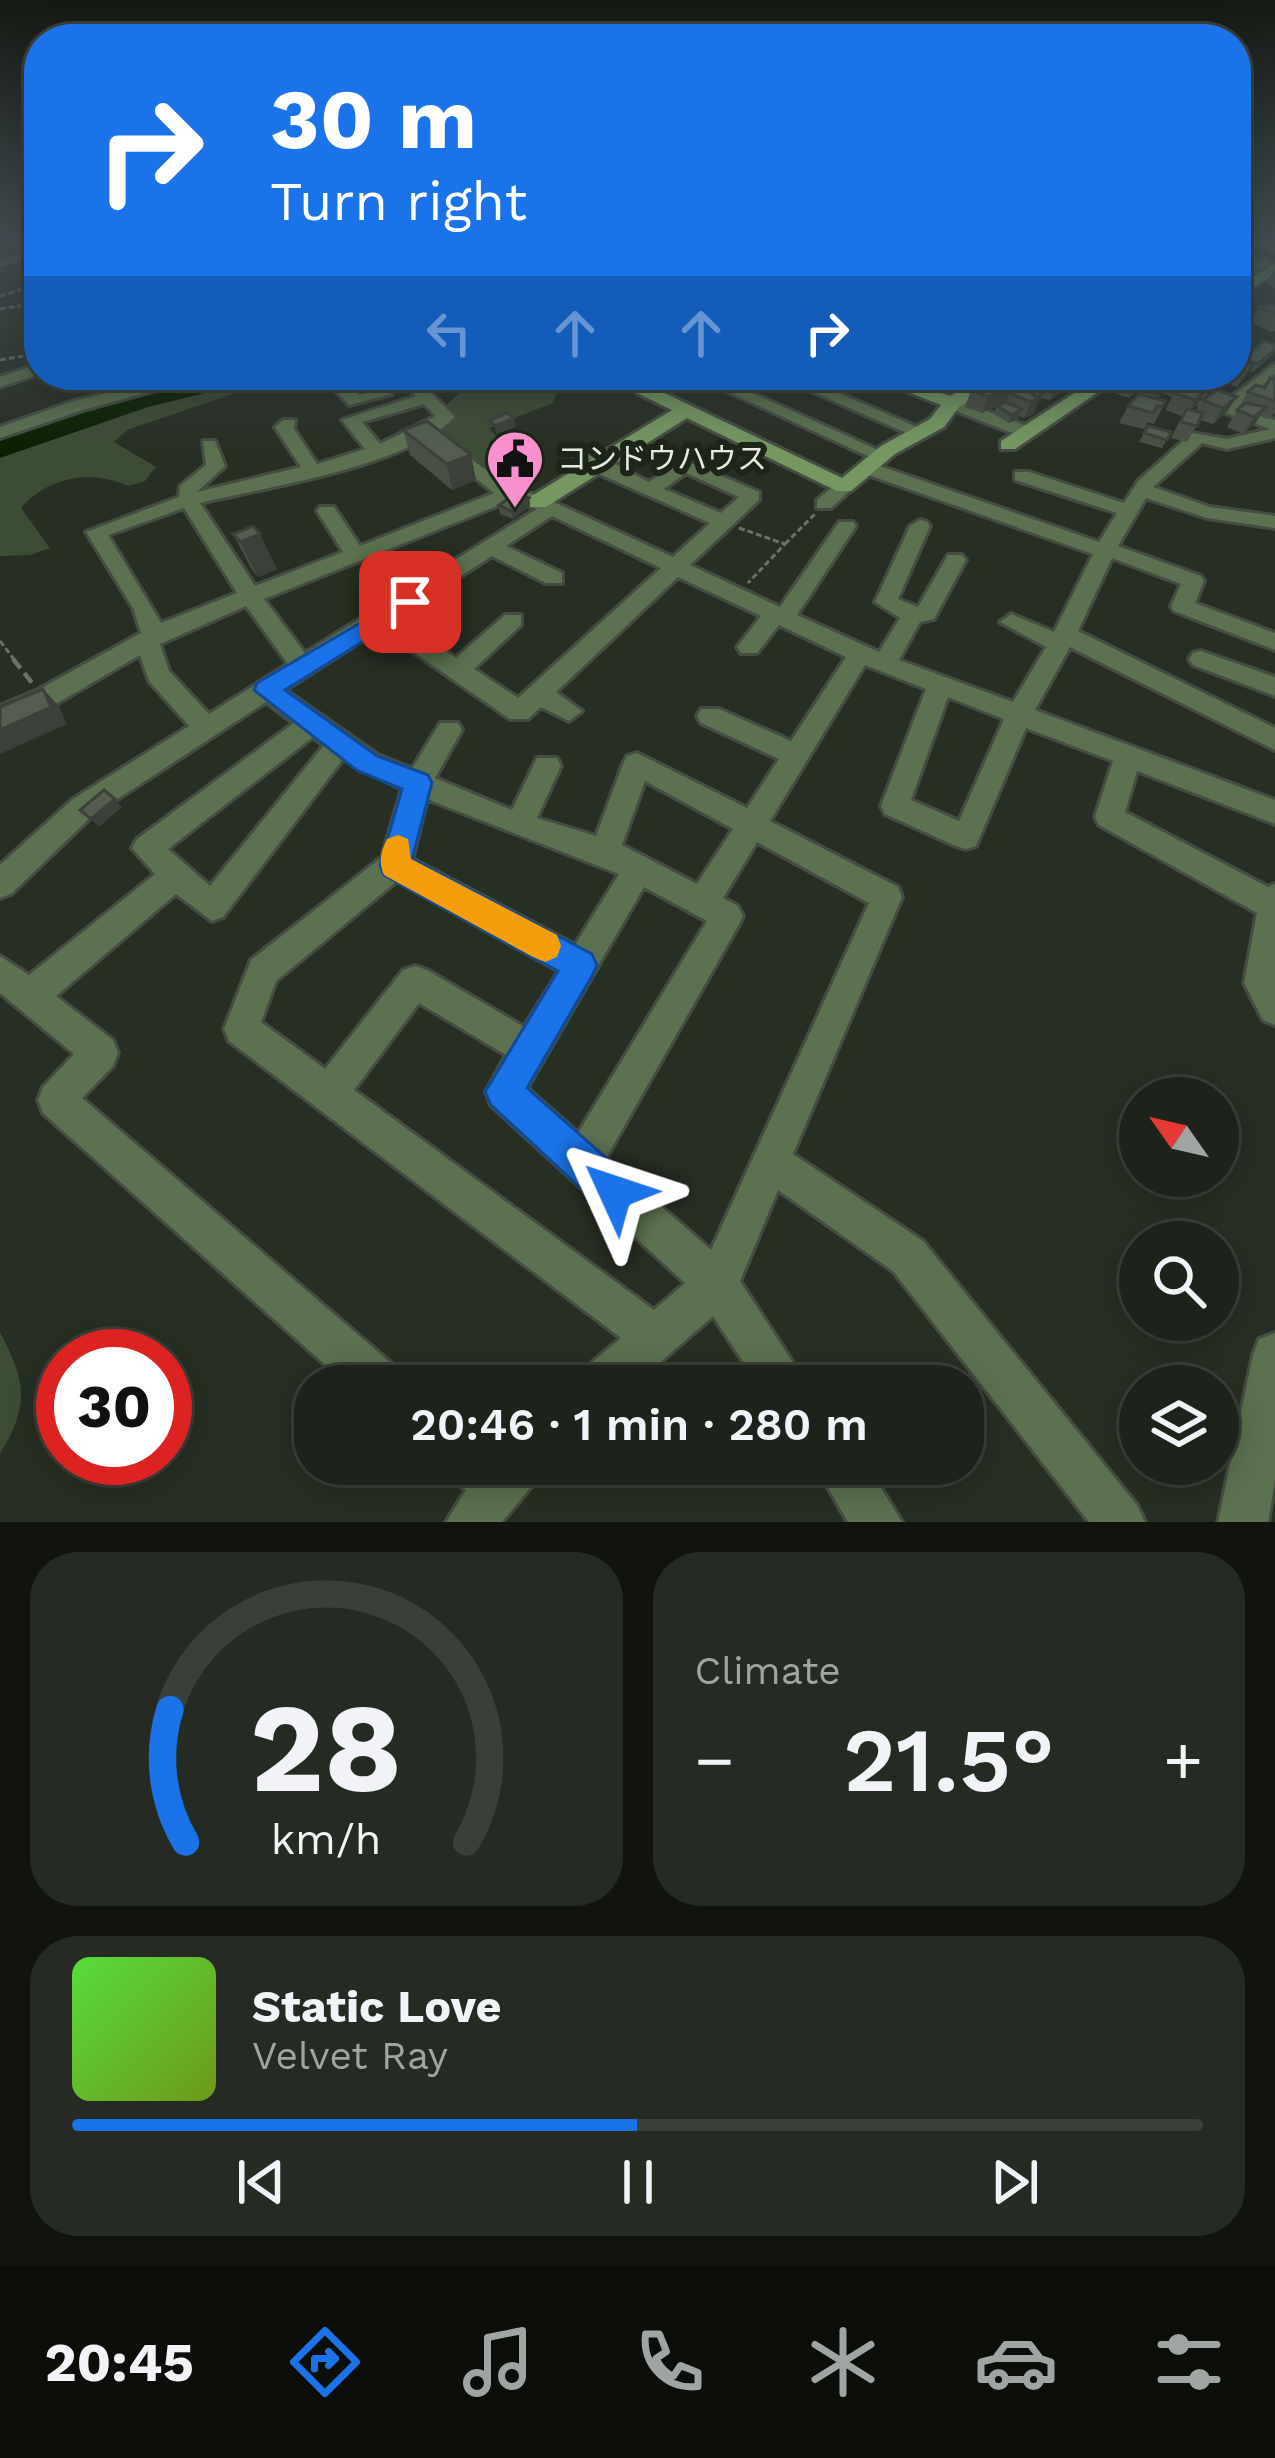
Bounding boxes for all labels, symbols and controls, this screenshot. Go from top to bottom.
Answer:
text: 30 m [270,70,477,168]
icon: right [72,72,228,228]
text: Turn right [270,170,527,233]
icon: left [416,300,482,366]
icon: ahead [542,300,608,366]
icon: ahead [668,300,734,366]
icon: right [794,300,860,366]
public building icon: コンドウハウス [484,428,546,510]
place label: コンドウハウス [557,441,767,476]
pin [359,551,461,653]
icon: arrive [377,569,443,635]
north arrow [1119,1077,1239,1197]
map controls [1119,1077,1239,1485]
position arrow [552,1129,678,1255]
button: search [1119,1221,1239,1341]
speed limit sign: 30 [36,1329,192,1485]
button: layers [1119,1365,1239,1485]
text: 20:46 · 1 min · 280 m [410,1398,868,1451]
text: Climate [695,1648,841,1693]
text: 28 [250,1675,403,1821]
text: 21.5° [843,1707,1055,1813]
text: − [695,1722,734,1799]
text: + [1163,1722,1203,1799]
text: km/h [271,1814,381,1864]
text: Static Love [252,1980,502,2033]
text: Velvet Ray [252,2033,448,2078]
icon: previous [228,2149,294,2215]
icon: pause [605,2149,671,2215]
icon: next [982,2149,1048,2215]
icon: directions [283,2320,367,2404]
icon: music [456,2320,540,2404]
icon: phone [628,2320,712,2404]
icon: climate [801,2320,885,2404]
icon: car [974,2320,1058,2404]
icon: filters [1147,2320,1231,2404]
text: 20:45 [44,2331,194,2394]

